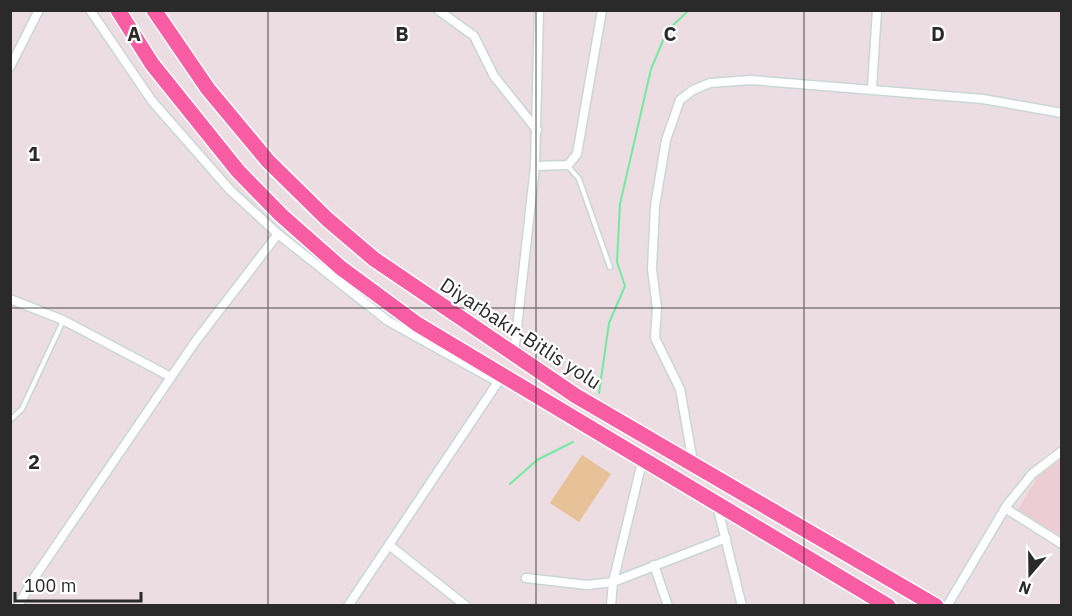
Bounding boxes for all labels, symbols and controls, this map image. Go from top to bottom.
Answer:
text: A [127,20,141,47]
text: B [395,20,409,47]
text: C [663,20,677,47]
text: D [931,20,945,47]
text: 1 [28,140,40,167]
street label: Diyarbakır-Bitlis yolu [435,271,607,395]
text: 2 [28,448,40,475]
north arrow [1000,544,1060,604]
scale bar [15,565,141,603]
text: 100 m [24,574,76,597]
text: N [1016,577,1034,599]

